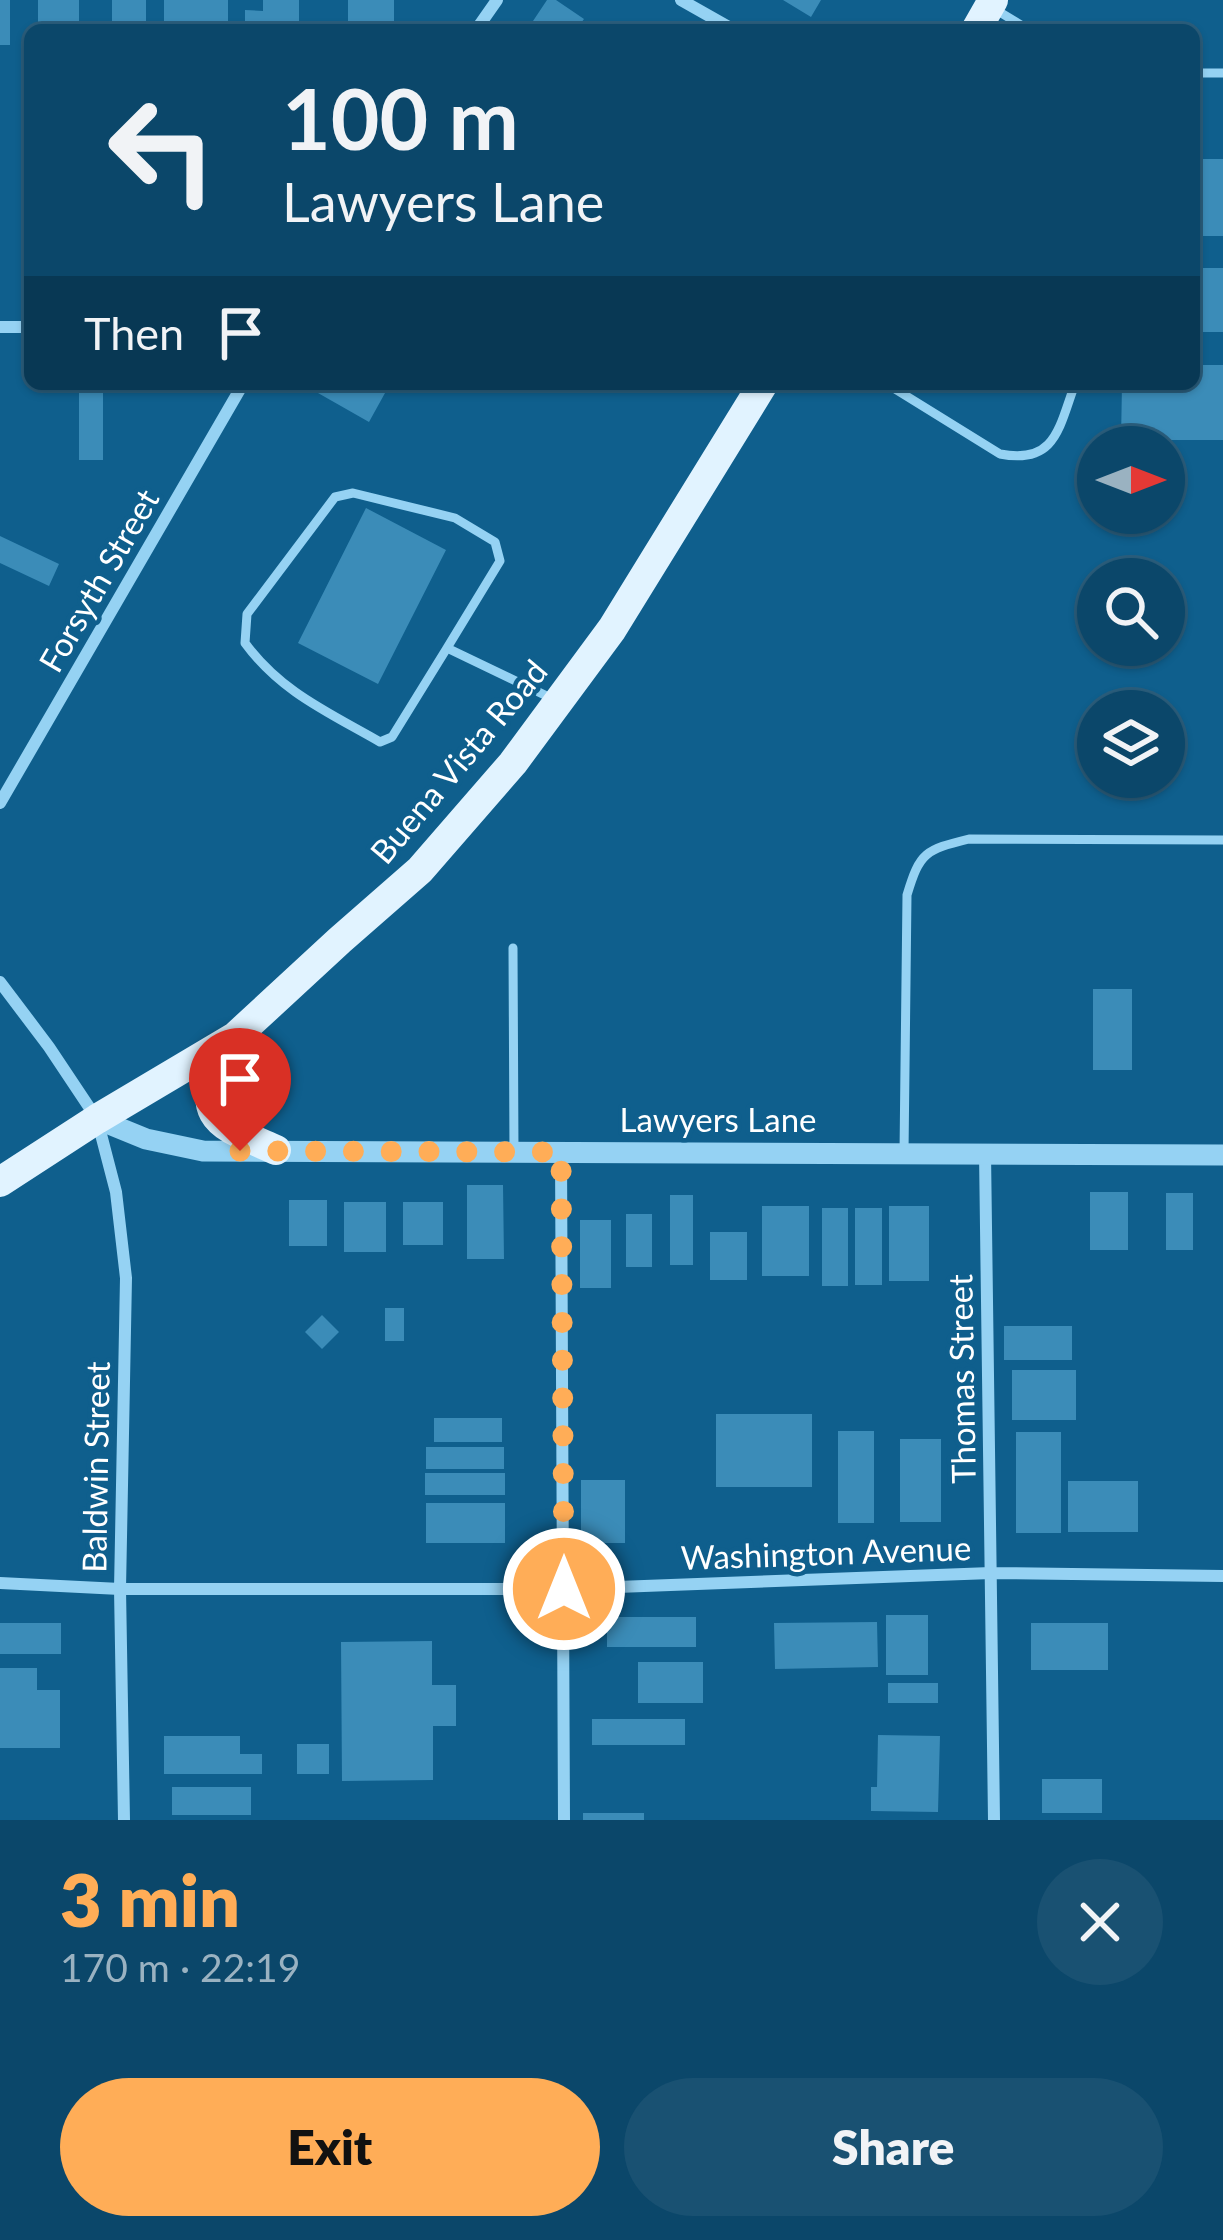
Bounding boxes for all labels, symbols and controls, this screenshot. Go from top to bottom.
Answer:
text: 100 m [282,67,519,168]
icon: left [84,72,240,228]
text: Lawyers Lane [282,169,604,234]
icon: arrive [208,300,274,366]
text: Then [84,306,184,360]
north arrow [1077,426,1185,534]
map controls [1077,426,1185,798]
street label: Forsyth Street [30,481,167,679]
button: search [1077,558,1185,666]
street label: Buena Vista Road [361,651,555,871]
button: layers [1077,690,1185,798]
pin [189,1028,291,1151]
icon: arrive [207,1046,273,1112]
street label: Lawyers Lane [620,1099,816,1139]
street label: Thomas Street [939,1274,983,1484]
street label: Baldwin Street [73,1361,117,1573]
position arrow [501,1526,627,1652]
street label: Washington Avenue [680,1527,972,1577]
text: 3 min [60,1856,240,1942]
button: close [1037,1859,1163,1985]
text: 170 m · 22:19 [60,1944,300,1990]
button: Exit [60,2078,600,2216]
button: Share [624,2078,1163,2216]

